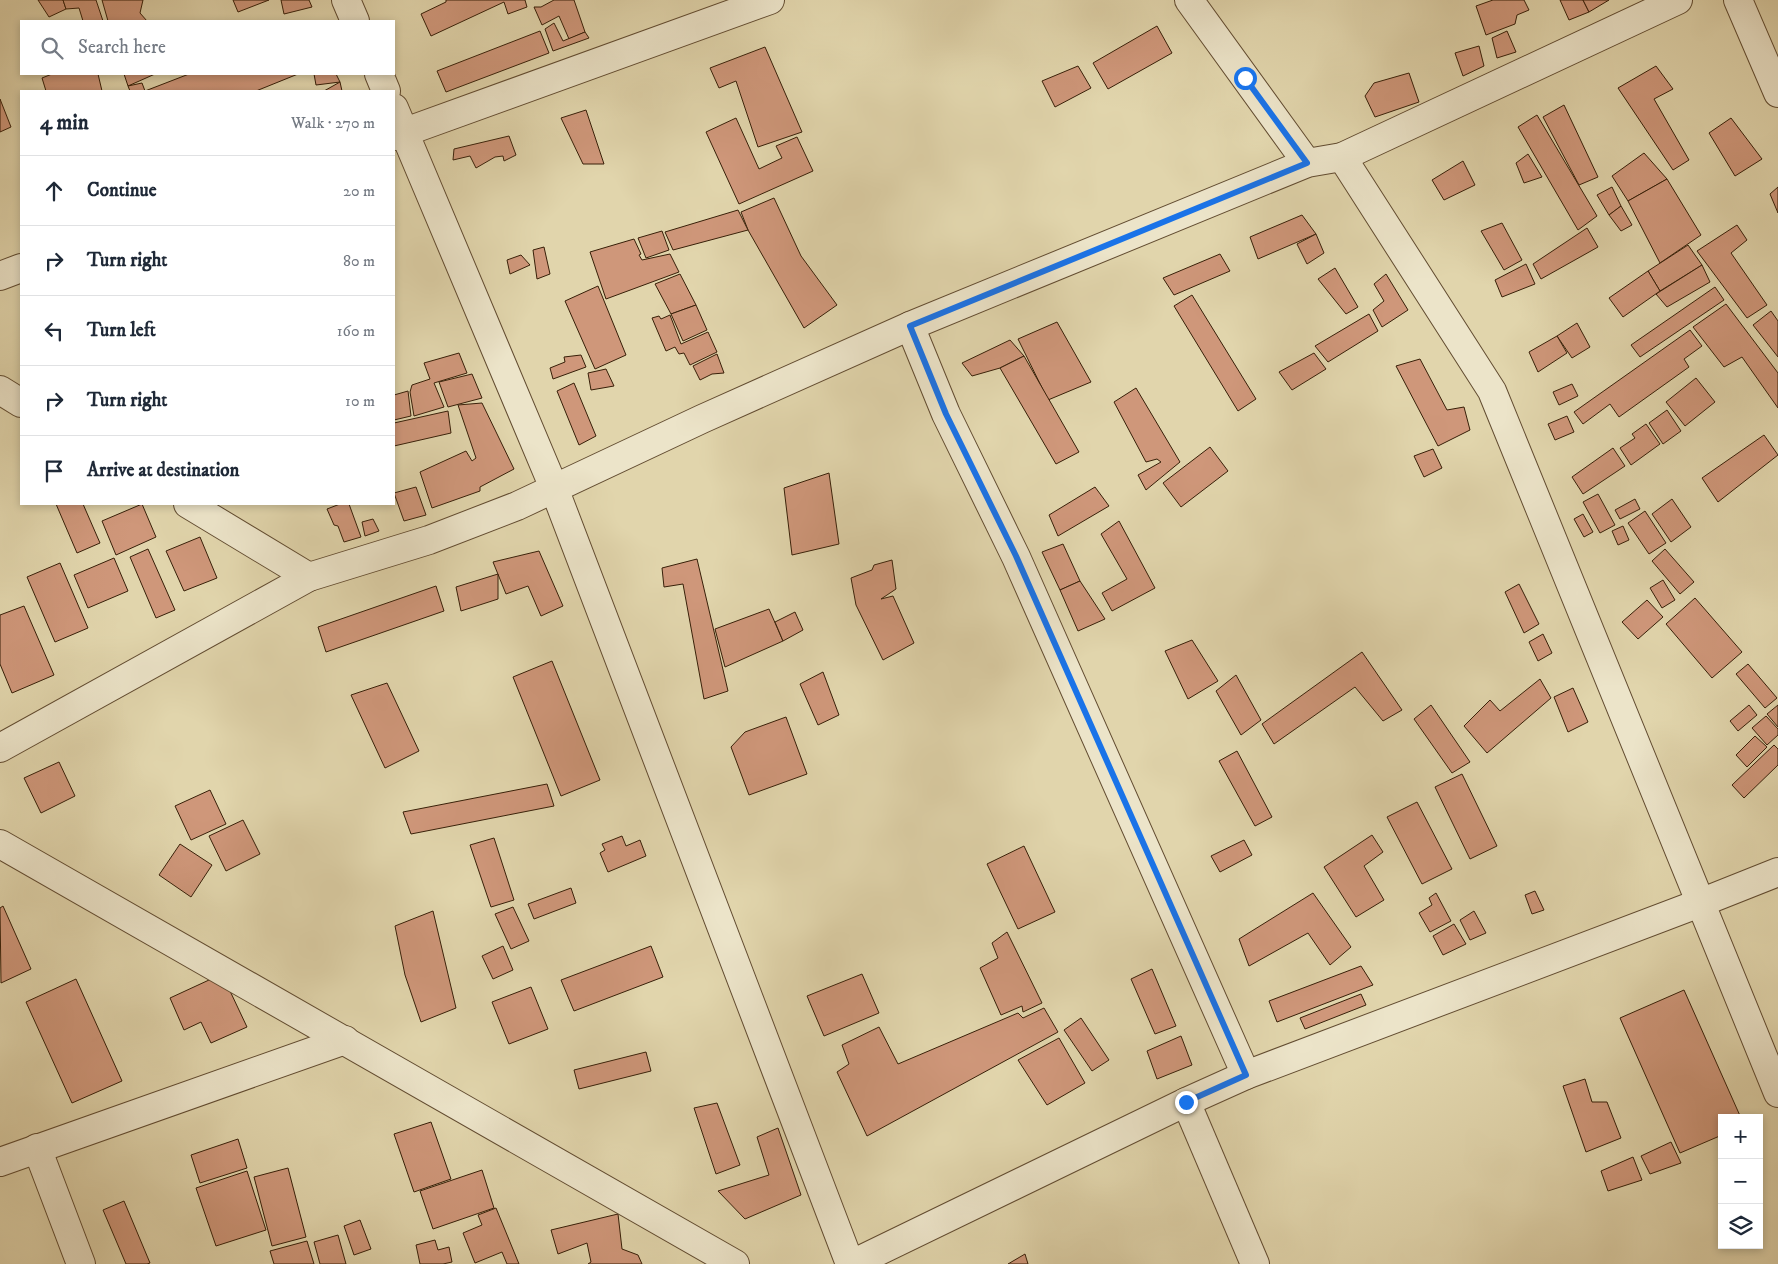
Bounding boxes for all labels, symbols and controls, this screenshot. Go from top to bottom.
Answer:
search box [20,20,395,75]
icon: search [38,34,66,62]
text: Search here [78,36,166,59]
route start [1234,67,1257,90]
text: 4 min [40,110,89,136]
text: Walk · 270 m [291,113,375,133]
icon: ahead [40,177,68,205]
text: Continue [87,179,157,202]
text: 20 m [343,181,375,201]
icon: right [40,247,68,275]
text: Turn right [87,249,167,272]
text: 80 m [343,251,375,271]
icon: left [40,317,68,345]
text: Turn left [87,319,156,342]
text: 160 m [337,321,375,341]
icon: right [40,387,68,415]
text: Turn right [87,389,167,412]
text: 10 m [345,391,375,411]
icon: arrive [40,457,68,485]
text: Arrive at destination [87,459,239,482]
route end [1175,1091,1198,1114]
map controls [1718,1114,1763,1249]
button: + [1718,1114,1763,1159]
button: − [1718,1159,1763,1204]
button: layers [1718,1204,1763,1249]

